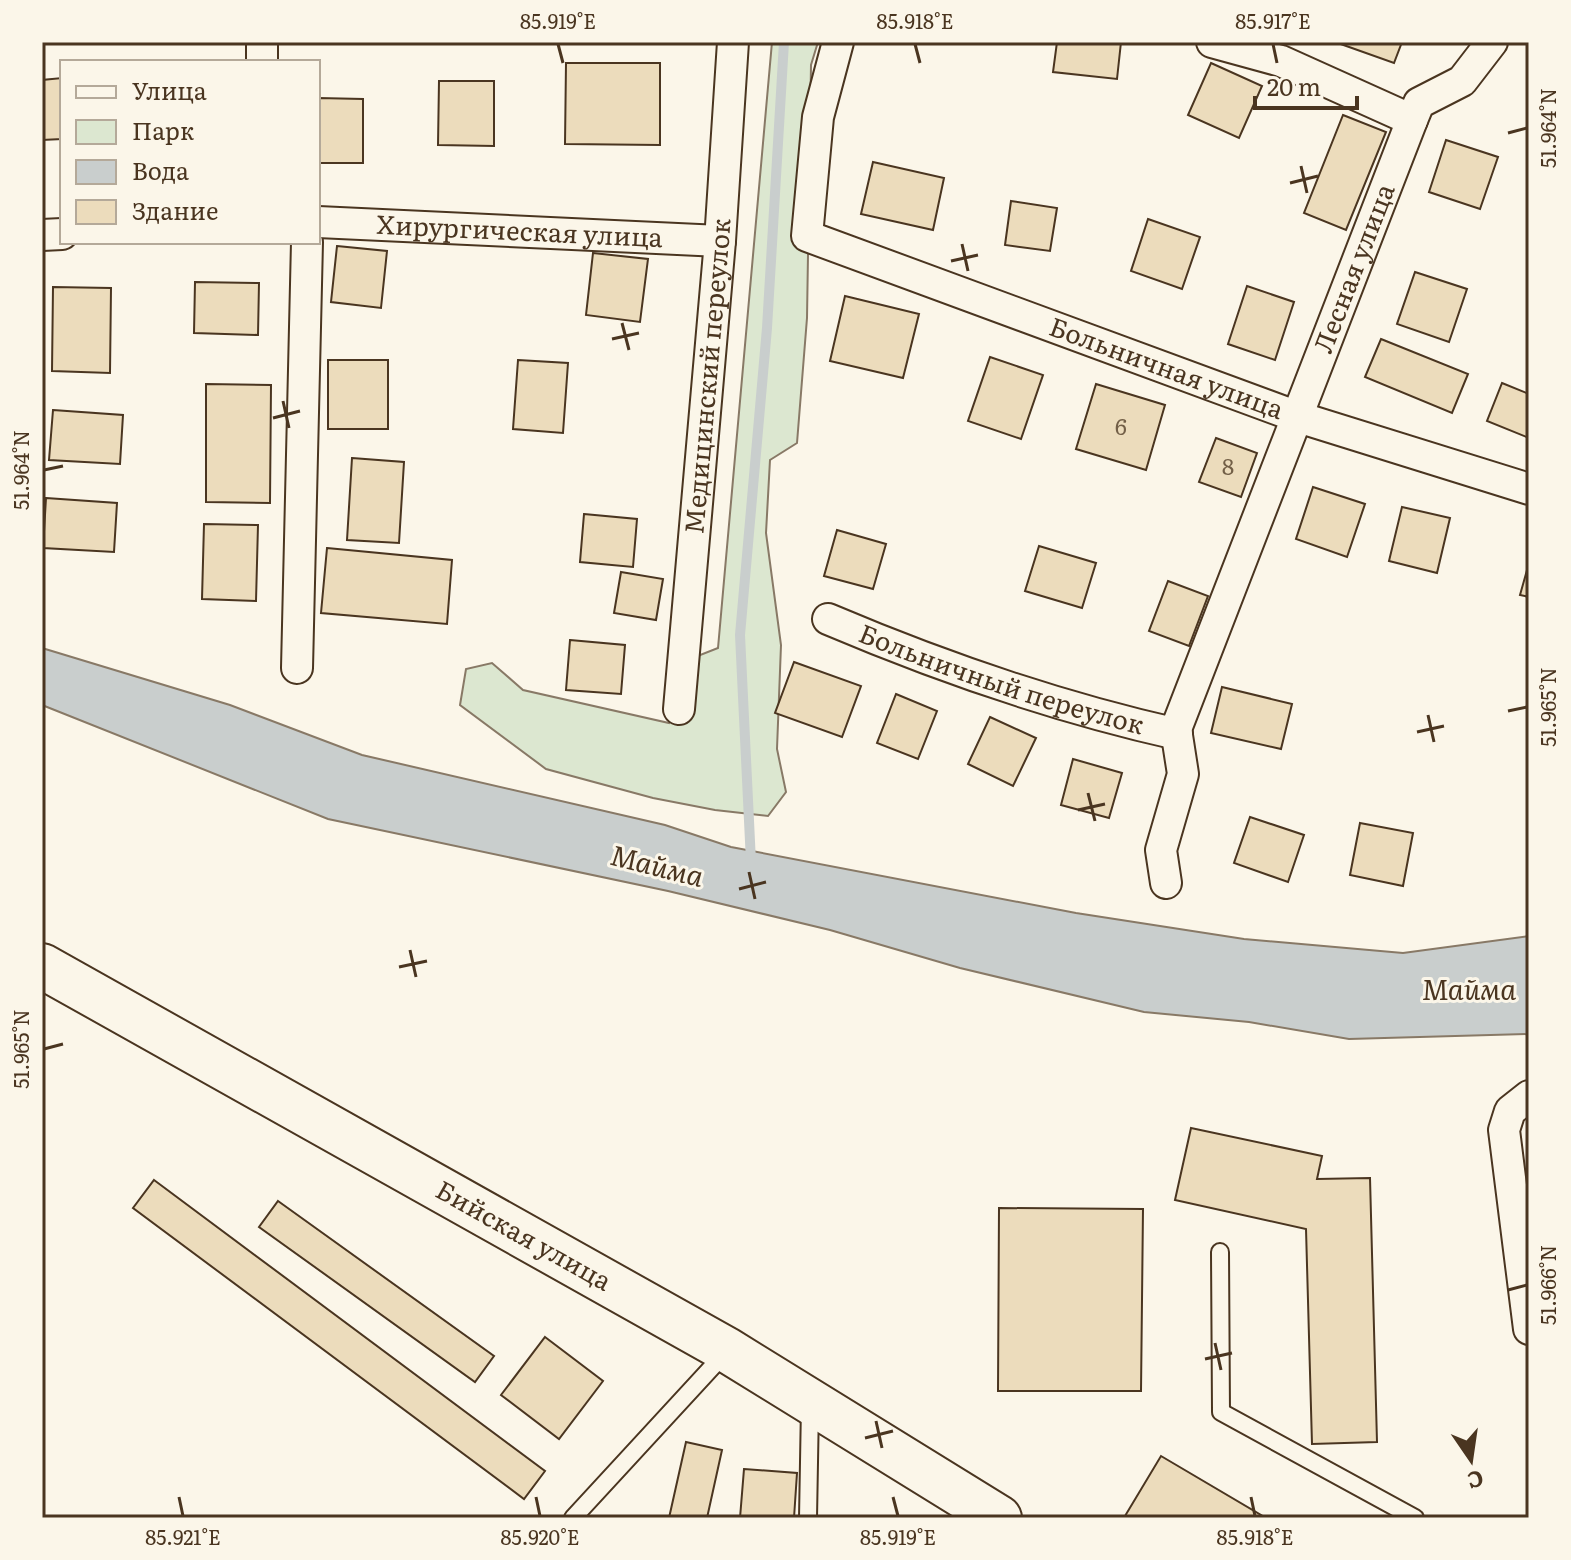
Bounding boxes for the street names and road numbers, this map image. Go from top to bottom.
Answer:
street label: Лесная улица [1302,177,1403,358]
street label: Хирургическая улица [376,203,664,255]
street label: Медицинский переулок [672,216,738,536]
street label: Больничная улица [1044,305,1290,427]
street label: Больничный переулок [854,612,1149,743]
street label: Бийская улица [430,1169,620,1299]

